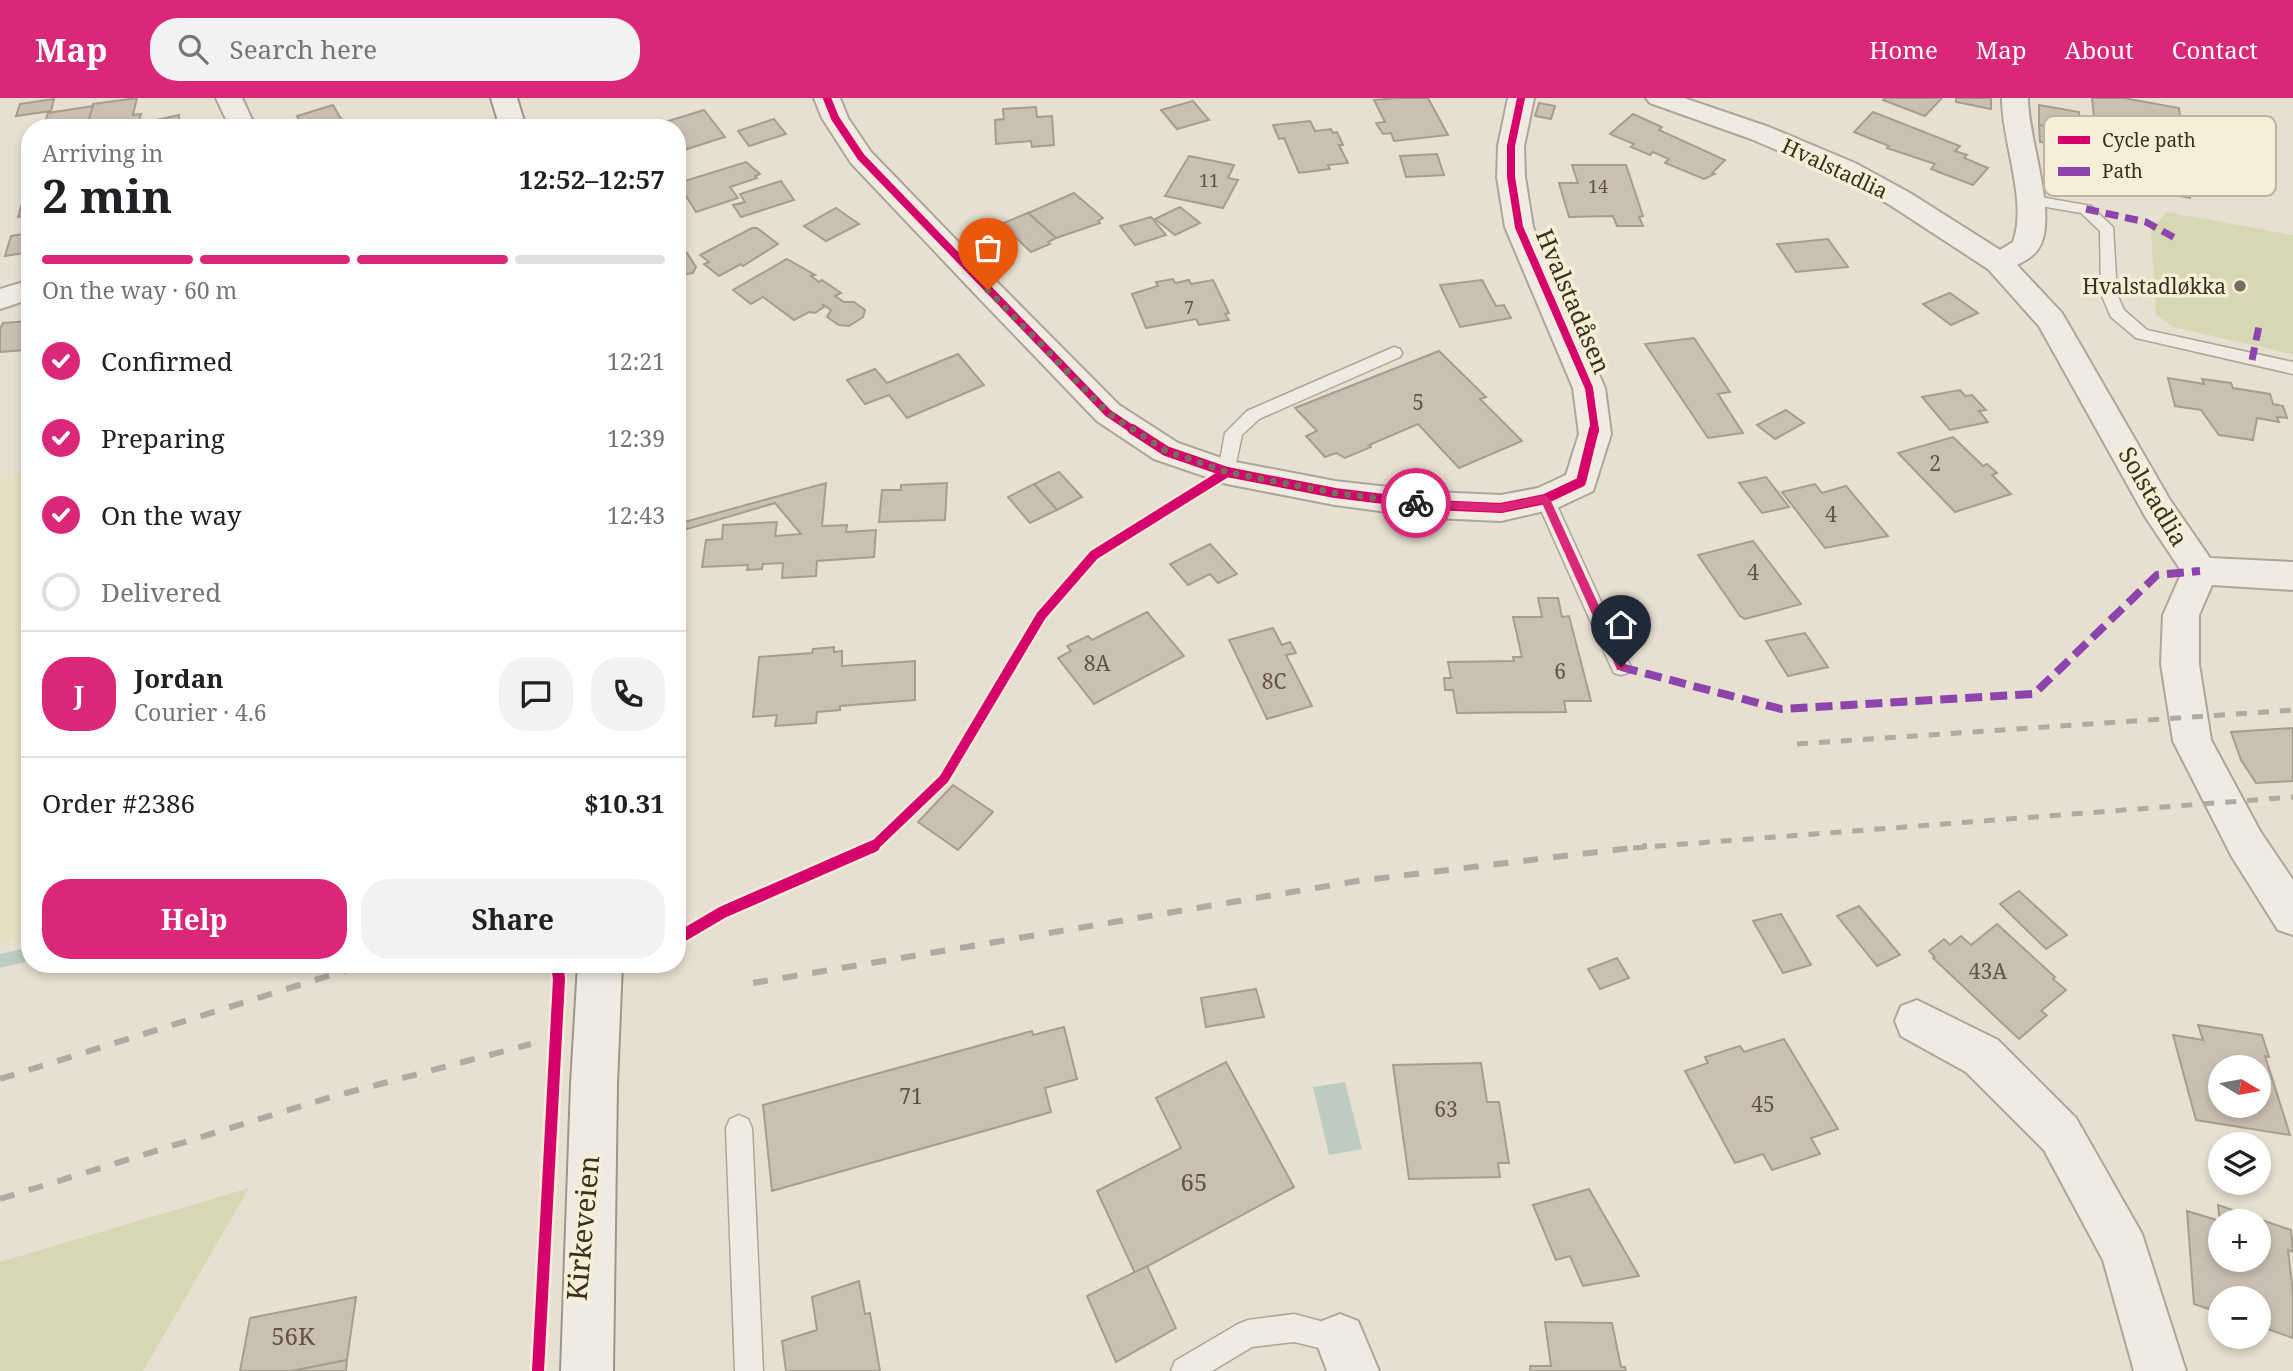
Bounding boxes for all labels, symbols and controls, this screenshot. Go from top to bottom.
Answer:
search box [150,18,640,81]
text: Map [35,27,108,72]
icon: search [174,30,212,68]
text: Search here [230,31,377,67]
text: Home [1869,33,1938,66]
text: Map [1976,33,2027,66]
text: About [2065,33,2134,66]
text: Contact [2172,33,2258,66]
legend [2044,116,2276,196]
text: Cycle path [2102,127,2196,153]
street label: Hvalstadlia [1778,131,1892,205]
text: Arriving in [42,137,163,169]
text: Path [2102,158,2143,184]
text: 12:52–12:57 [519,161,665,197]
text: 2 min [42,164,172,226]
house number: 11 [1199,168,1219,192]
house number: 14 [1588,174,1608,198]
pin [958,218,1018,290]
street label: Hvalstadåsen [1529,224,1619,378]
icon: bag [969,229,1007,267]
place label: Hvalstadløkka [2082,272,2226,300]
text: On the way · 60 m [42,274,237,306]
marker: Hvalstadløkka [2232,278,2248,294]
house number: 7 [1184,295,1194,319]
icon: check [42,342,80,380]
text: Confirmed [101,343,233,379]
text: 12:21 [607,345,665,377]
house number: 5 [1412,388,1424,416]
icon: check [42,419,80,457]
text: Preparing [101,420,225,456]
text: 12:39 [607,422,665,454]
street label: Solstadlia [2111,440,2197,552]
house number: 2 [1929,449,1941,477]
courier [1381,468,1451,538]
icon: bike [1397,484,1435,522]
icon: check [42,496,80,534]
text: On the way [101,497,241,533]
text: 12:43 [607,499,665,531]
house number: 4 [1825,500,1837,528]
house number: 4 [1747,558,1759,586]
text: Delivered [101,574,221,610]
pin [1591,595,1651,667]
icon: home [1602,606,1640,644]
house number: 8A [1084,649,1110,677]
button: chat [499,657,573,731]
button: phone [591,657,665,731]
house number: 6 [1554,657,1566,685]
text: Jordan [134,660,224,696]
house number: 8C [1262,667,1286,695]
text: J [74,676,84,712]
text: Courier · 4.6 [134,696,267,728]
text: Order #2386 [42,785,195,821]
text: $10.31 [584,785,665,821]
button: Help [42,879,347,959]
button: Share [361,879,665,959]
house number: 43A [1969,957,2007,985]
north arrow [2208,1055,2272,1118]
map controls [2208,1055,2271,1349]
house number: 71 [899,1082,923,1110]
house number: 45 [1751,1090,1775,1118]
house number: 63 [1434,1095,1458,1123]
button: layers [2208,1132,2271,1195]
street label: Kirkeveien [557,1154,607,1302]
house number: 65 [1181,1165,1207,1198]
button: + [2208,1209,2271,1272]
button: − [2208,1286,2271,1349]
house number: 56K [271,1319,316,1352]

